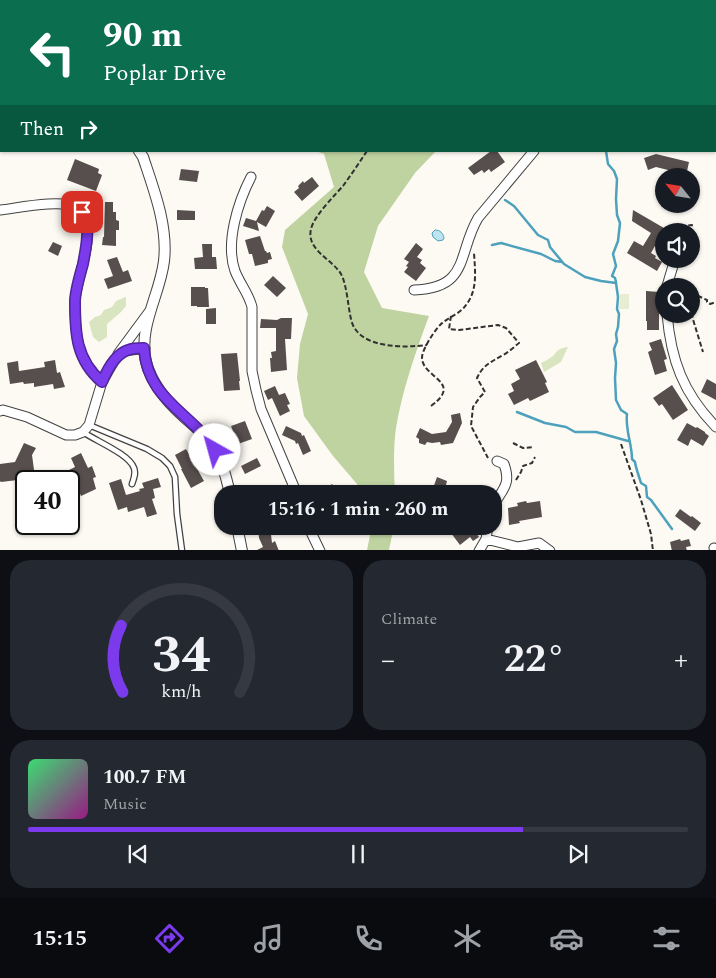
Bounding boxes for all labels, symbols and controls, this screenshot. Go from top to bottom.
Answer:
text: 90 m [103,9,183,62]
icon: left [20,20,85,85]
text: Poplar Drive [103,57,226,90]
text: Then [20,115,64,144]
icon: right [74,115,102,143]
north arrow [655,168,700,212]
map controls [655,168,700,323]
pin [61,191,103,233]
icon: arrive [68,198,96,226]
button: sound [655,223,700,268]
button: search [655,278,700,323]
position arrow [188,423,240,475]
speed limit sign: 40 [15,470,80,535]
text: 15:16 · 1 min · 260 m [268,495,448,524]
text: Climate [381,607,437,631]
text: 34 [152,616,211,695]
text: 22° [504,631,565,689]
text: − [381,639,395,682]
text: + [674,639,688,682]
text: km/h [161,678,202,705]
text: 100.7 FM [103,763,186,792]
text: Music [103,792,147,816]
icon: previous [124,840,152,868]
icon: pause [344,840,372,868]
icon: next [564,840,592,868]
icon: directions [152,921,187,956]
icon: music [251,921,286,956]
icon: phone [351,921,386,956]
icon: climate [450,921,485,956]
icon: car [549,921,584,956]
icon: filters [649,921,684,956]
text: 15:15 [32,922,87,955]

